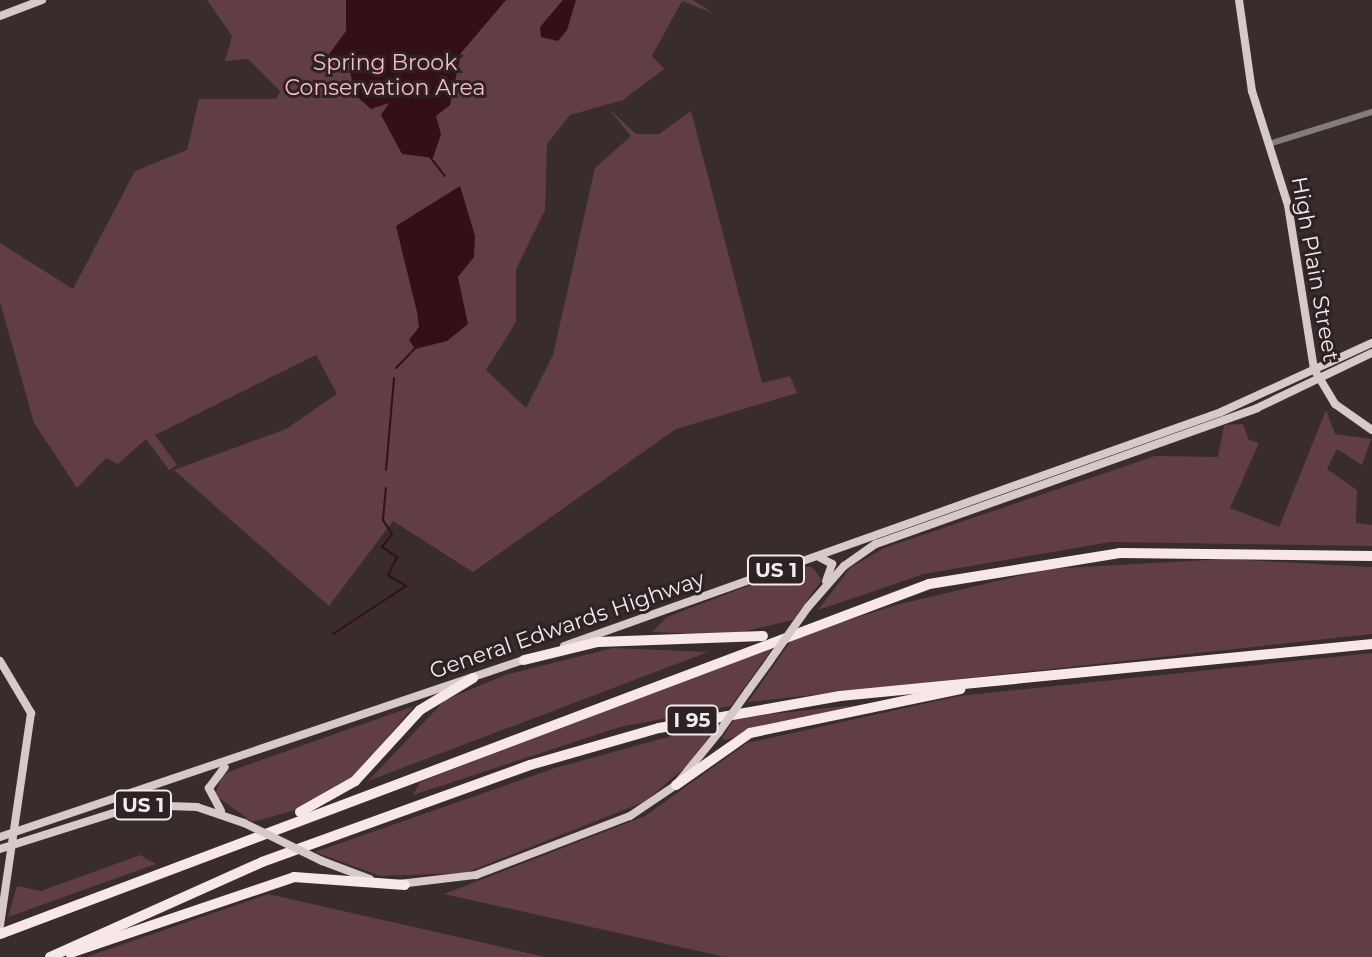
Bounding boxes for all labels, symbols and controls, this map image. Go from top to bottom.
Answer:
park label: Spring Brook Conservation Area [285,49,485,100]
street label: High Plain Street [1286,174,1344,364]
road number: US 1 [746,554,806,586]
street label: General Edwards Highway [426,565,708,685]
road number: I 95 [664,704,720,736]
road number: US 1 [113,789,173,821]

